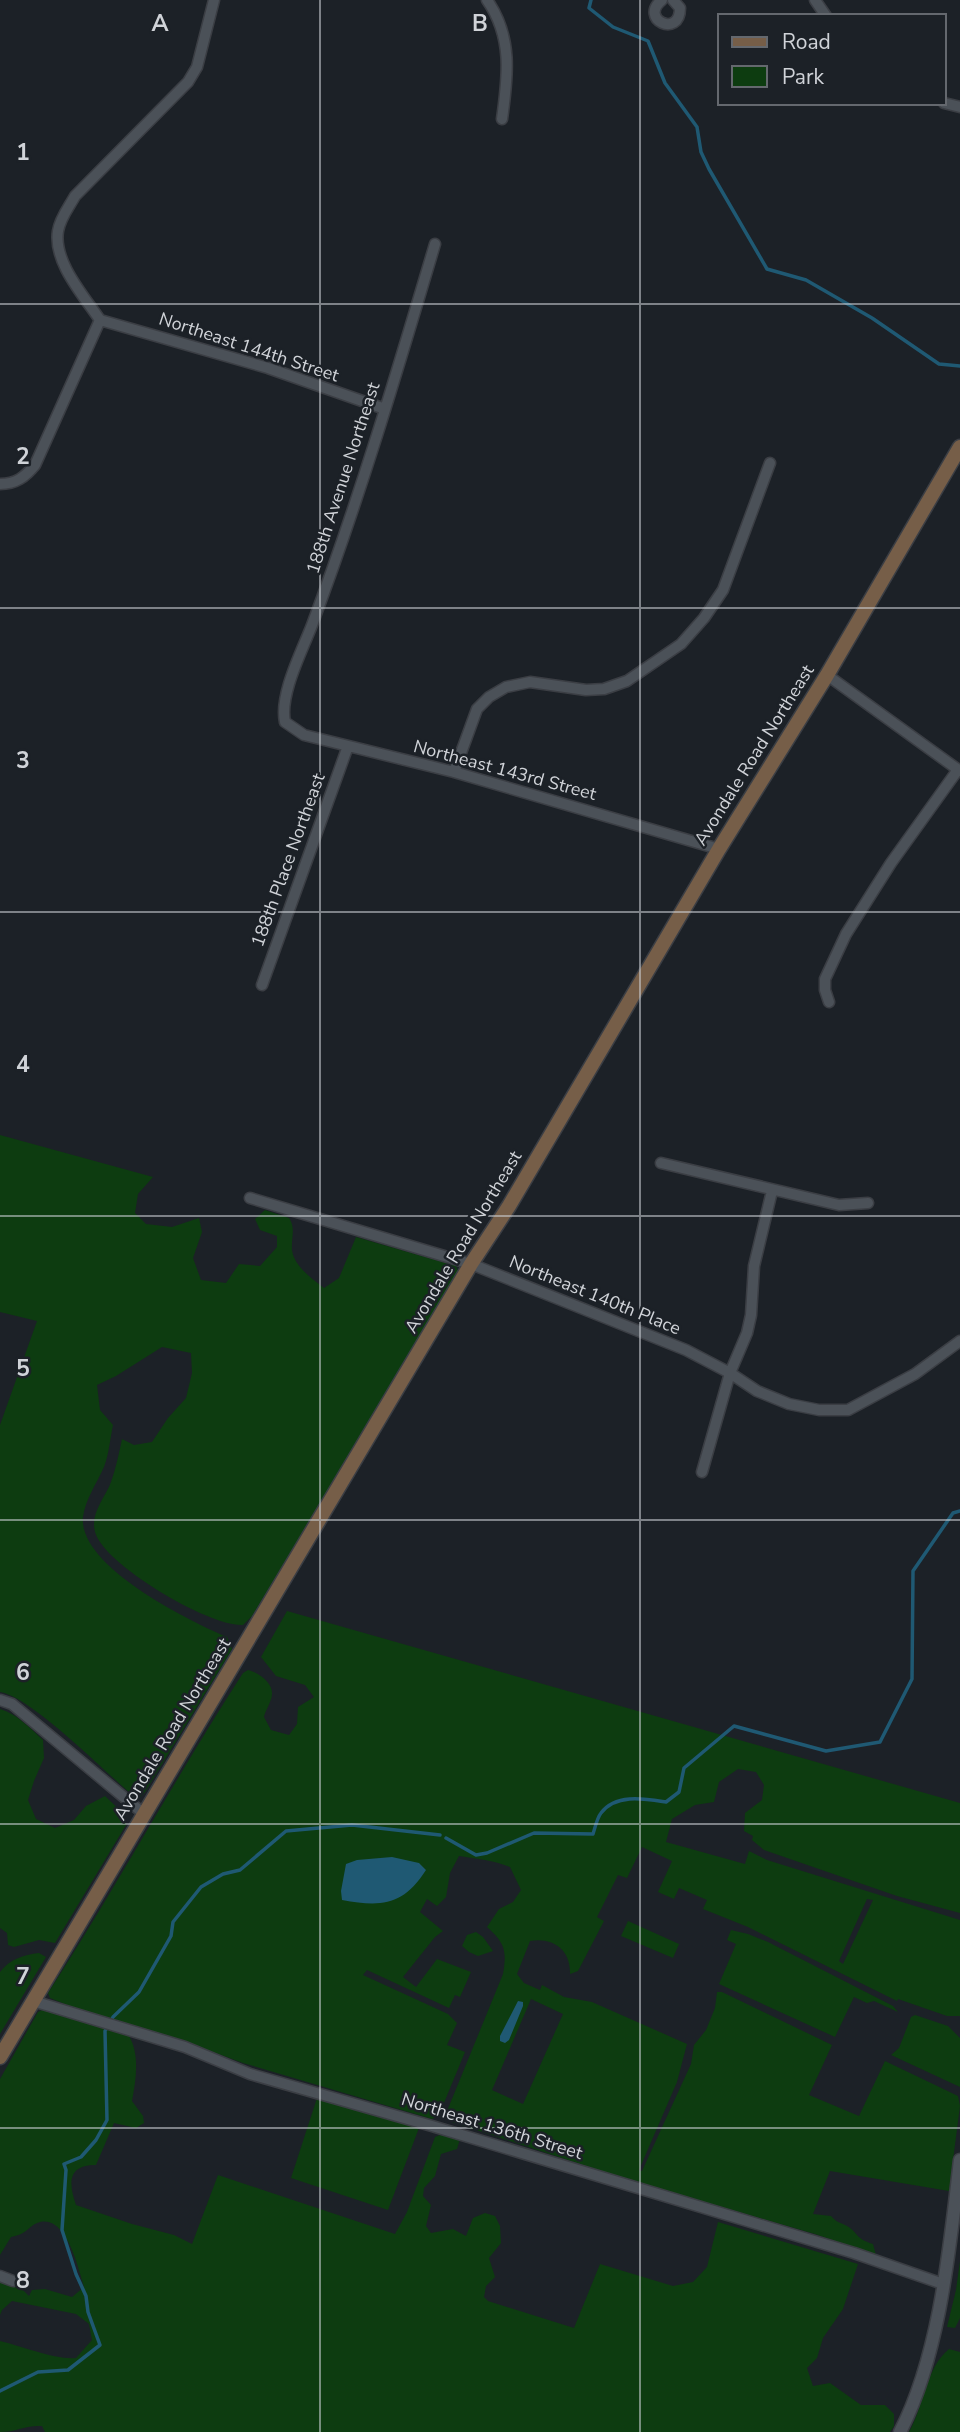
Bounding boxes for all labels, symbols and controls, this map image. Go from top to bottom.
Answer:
text: A [151,8,169,39]
text: B [472,8,488,39]
legend [718,14,946,105]
text: Road [782,28,831,56]
text: Park [782,63,824,91]
text: 1 [16,137,30,168]
street label: Northeast 144th Street [156,307,343,388]
street label: 188th Avenue Northeast [301,378,386,577]
text: 2 [16,441,30,472]
street label: Avondale Road Northeast [689,660,820,850]
street label: Northeast 143rd Street [411,734,600,806]
text: 3 [16,745,30,776]
street label: 188th Place Northeast [245,769,331,950]
text: 4 [16,1049,30,1080]
street label: Avondale Road Northeast [399,1146,527,1338]
street label: Northeast 140th Place [506,1250,684,1340]
text: 5 [16,1353,30,1384]
street label: Avondale Road Northeast [108,1633,236,1825]
text: 6 [16,1657,30,1688]
text: 7 [16,1961,30,1992]
street label: Northeast 136th Street [399,2087,586,2165]
text: 8 [16,2265,30,2296]

